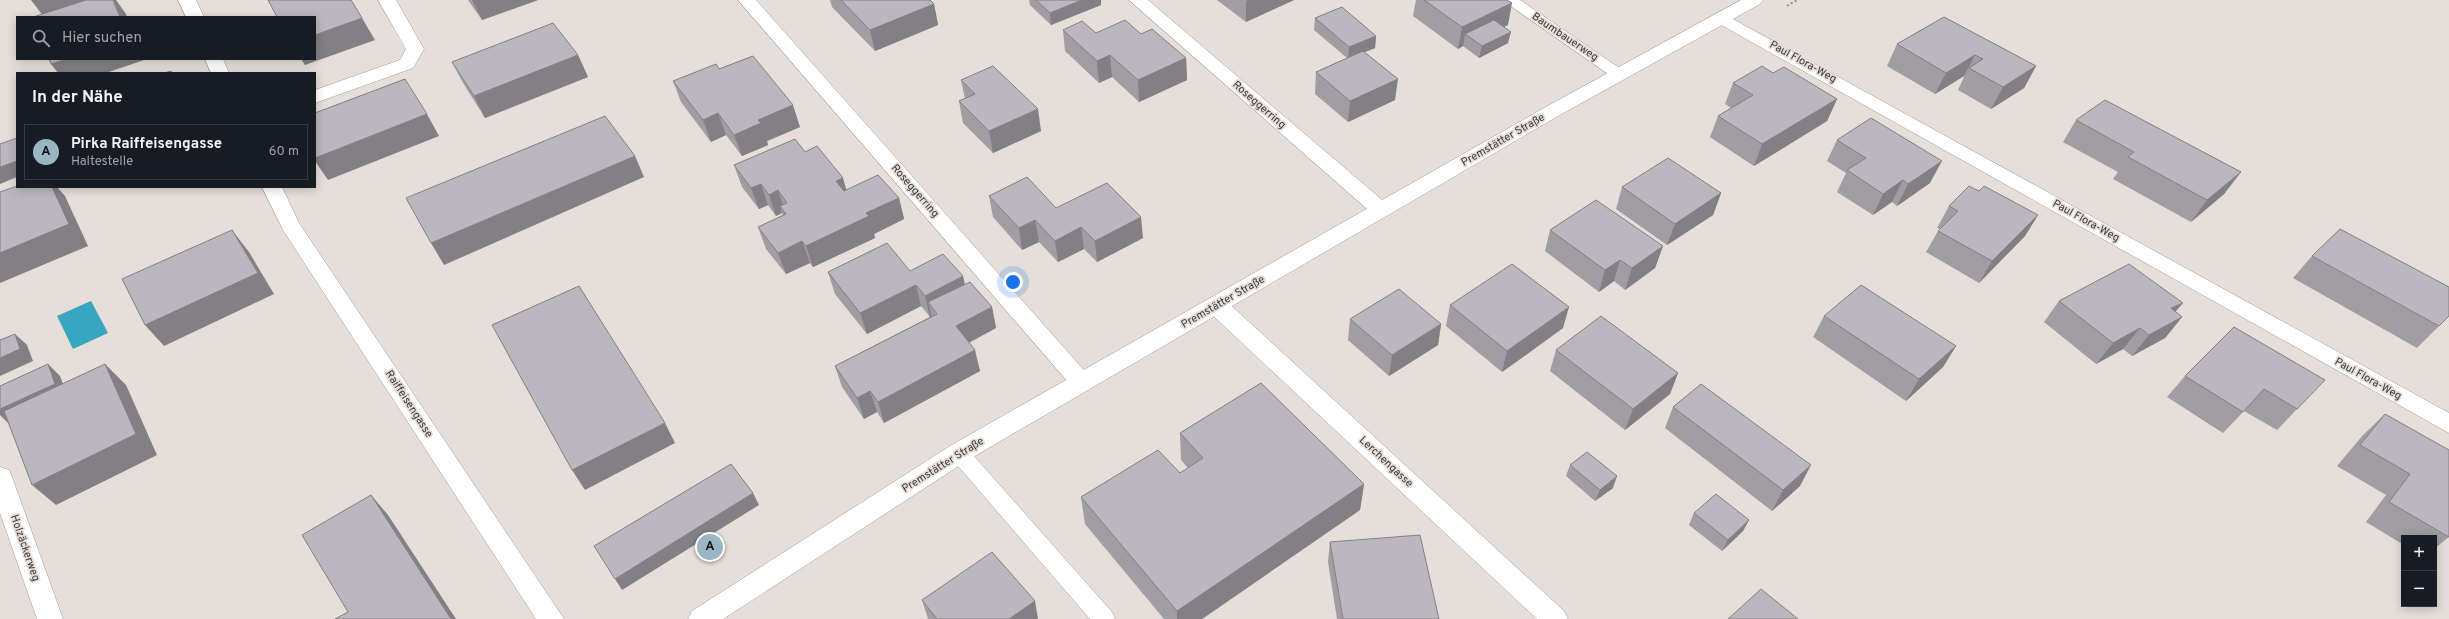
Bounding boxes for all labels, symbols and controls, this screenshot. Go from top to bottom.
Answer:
street label: Baumbauerweg [1529,10,1601,64]
search box [16,16,316,60]
icon: search [30,27,52,49]
text: Hier suchen [62,29,142,48]
street label: Paul Flora-Weg [1767,38,1839,86]
street label: Roseggerring [1229,78,1289,132]
text: In der Nähe [32,87,123,109]
street label: Premstätter Straße [1459,110,1547,170]
text: Pirka Raiffeisengasse [71,135,222,154]
text: A [41,144,51,160]
text: 60 m [269,144,299,160]
text: Haltestelle [71,154,133,170]
street label: Roseggerring [888,161,942,221]
street label: Paul Flora-Weg [2050,197,2122,245]
your location [1003,272,1023,292]
street label: Premstätter Straße [1179,272,1267,332]
street label: Paul Flora-Weg [2332,355,2404,403]
street label: Raiffeisengasse [382,368,436,440]
street label: Lerchengasse [1356,433,1416,491]
street label: Premstätter Straße [899,434,987,496]
street label: Holzäckerweg [7,513,43,583]
pin: A [697,532,723,562]
map controls [2401,535,2437,607]
button: + [2401,535,2437,571]
button: − [2401,571,2437,607]

